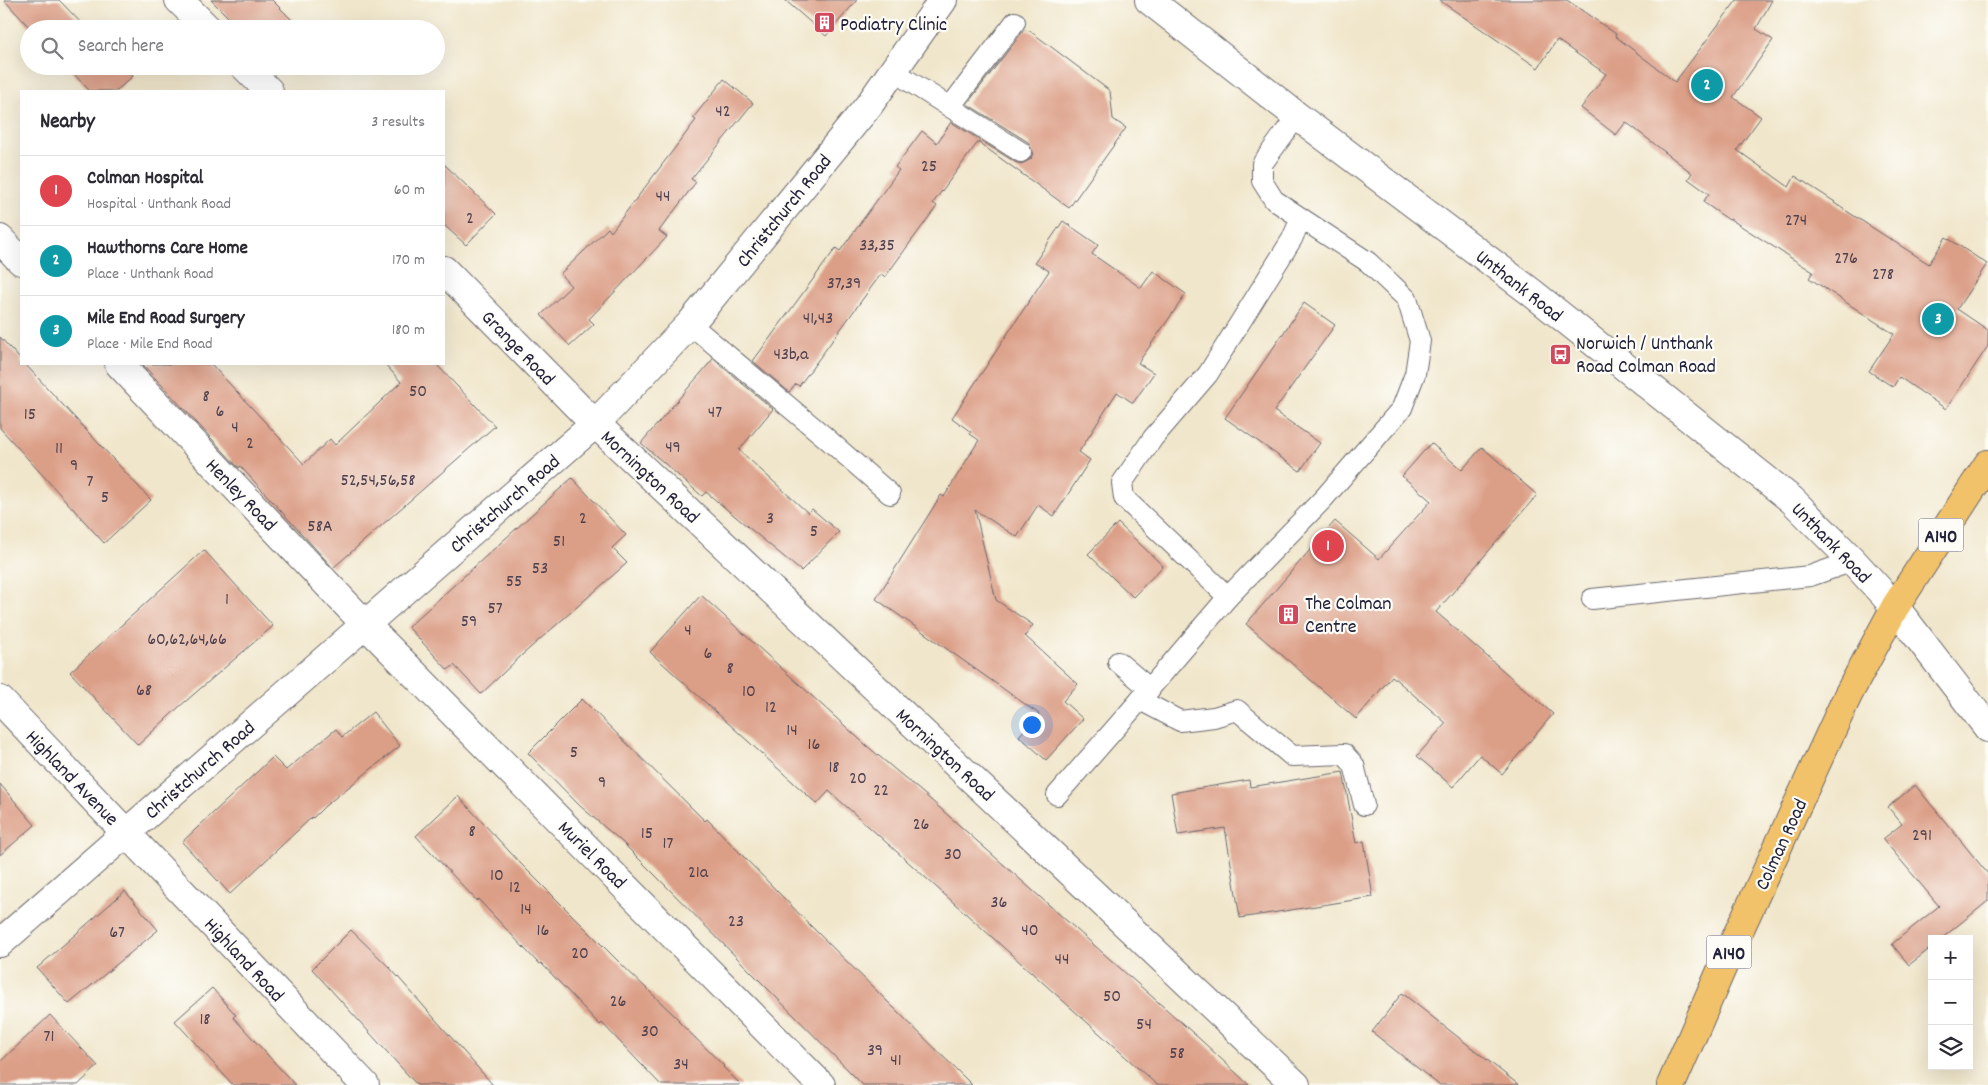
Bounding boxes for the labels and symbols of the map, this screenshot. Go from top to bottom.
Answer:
building icon: Podiatry Clinic [812,11,836,35]
place label: Podiatry Clinic [840,12,947,40]
pin: 2 [1691,66,1723,104]
house number: 42 [715,100,731,125]
street label: Christchurch Road [731,149,840,274]
house number: 25 [921,155,937,180]
house number: 44 [656,185,670,210]
house number: 2 [466,207,474,232]
house number: 274 [1785,209,1807,234]
house number: 33,35 [859,234,895,259]
street label: Unthank Road [1468,244,1568,330]
house number: 276 [1834,247,1858,272]
house number: 278 [1872,263,1894,288]
house number: 37,39 [827,272,861,297]
pin: 3 [1922,300,1954,338]
street label: Grange Road [474,305,560,393]
house number: 41,43 [803,307,833,332]
place label: Norwich / Unthank Road Colman Road [1576,331,1716,382]
bus stop icon: Norwich / Unthank Road Colman Road [1548,342,1572,366]
house number: 43b,a [773,343,809,368]
house number: 50 [409,380,427,405]
house number: 8 [202,385,210,410]
house number: 6 [216,400,224,425]
house number: 47 [708,401,722,426]
house number: 15 [24,403,36,428]
house number: 4 [231,416,239,441]
street label: Mornington Road [593,425,705,532]
house number: 2 [246,432,254,457]
house number: 49 [665,436,681,461]
house number: 11 [55,437,63,462]
street label: Christchurch Road [445,449,567,561]
street label: Henley Road [198,453,282,539]
house number: 9 [70,454,78,479]
house number: 52,54,56,58 [341,469,415,494]
house number: 7 [87,470,94,495]
house number: 5 [101,486,109,511]
street label: Unthank Road [1784,497,1876,591]
house number: 2 [579,507,587,532]
house number: 3 [766,507,774,532]
house number: 58A [307,515,333,540]
road number: A140 [1918,518,1964,552]
house number: 5 [810,520,818,545]
pin: 1 [1312,527,1344,565]
house number: 51 [553,530,565,555]
house number: 53 [532,557,548,582]
house number: 55 [506,570,522,595]
house number: 1 [225,588,229,613]
place label: The Colman Centre [1305,591,1391,642]
house number: 57 [487,597,503,622]
building icon: The Colman Centre [1277,602,1301,626]
house number: 59 [461,610,477,635]
house number: 4 [684,619,692,644]
house number: 60,62,64,66 [147,628,227,653]
house number: 6 [704,642,712,667]
house number: 8 [726,657,734,682]
house number: 68 [136,679,152,704]
house number: 10 [742,680,756,705]
house number: 12 [765,696,777,721]
street label: Mornington Road [888,703,1000,810]
your location [1019,712,1045,738]
street label: Christchurch Road [140,715,262,827]
house number: 14 [786,719,798,744]
street label: Highland Avenue [18,725,124,834]
house number: 16 [808,733,820,758]
house number: 5 [570,741,578,766]
house number: 18 [828,756,840,781]
house number: 20 [849,767,867,792]
house number: 9 [598,771,606,796]
house number: 22 [873,779,889,804]
street label: Colman Road [1749,795,1816,896]
house number: 26 [913,813,929,838]
street label: Muriel Road [550,815,632,897]
house number: 8 [468,820,476,845]
house number: 15 [641,822,653,847]
house number: 291 [1912,824,1932,849]
house number: 17 [663,832,674,857]
house number: 30 [944,843,962,868]
house number: 21a [688,861,709,886]
house number: 10 [490,864,504,889]
house number: 12 [509,876,521,901]
house number: 36 [991,891,1007,916]
house number: 14 [520,898,532,923]
house number: 23 [728,910,744,935]
street label: Highland Road [196,913,289,1010]
house number: 16 [537,919,549,944]
house number: 40 [1021,919,1039,944]
house number: 67 [109,921,125,946]
road number: A140 [1706,936,1752,969]
house number: 20 [571,942,589,967]
house number: 44 [1055,948,1069,973]
house number: 50 [1103,985,1121,1010]
house number: 26 [610,990,626,1015]
house number: 18 [199,1008,211,1033]
house number: 54 [1136,1013,1152,1038]
house number: 30 [641,1020,659,1045]
house number: 71 [44,1025,54,1050]
house number: 39 [867,1039,883,1064]
house number: 58 [1169,1042,1185,1067]
house number: 41 [890,1049,902,1074]
house number: 34 [673,1053,689,1078]

